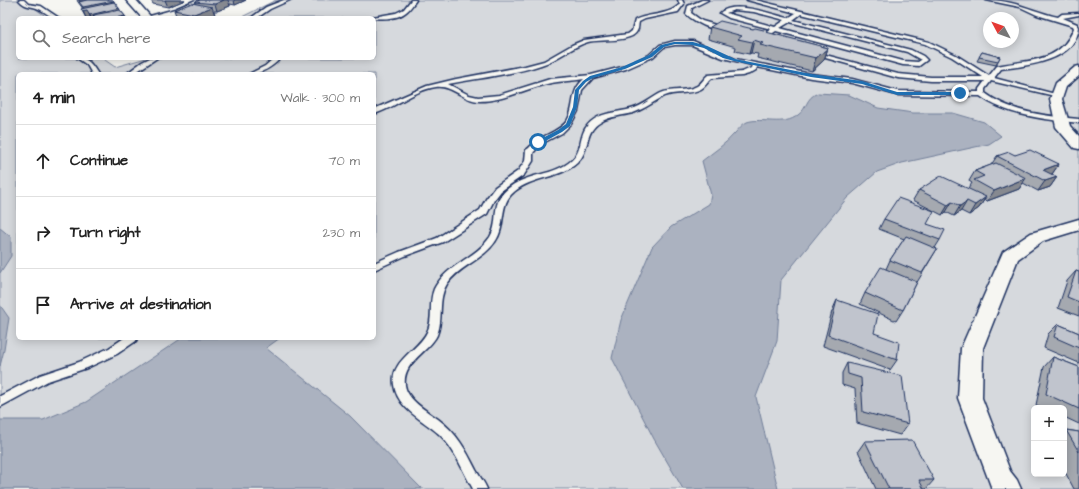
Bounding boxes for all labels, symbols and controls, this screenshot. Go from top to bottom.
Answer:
north arrow [983,12,1019,48]
search box [16,16,376,60]
icon: search [30,27,52,49]
text: Search here [62,28,151,49]
route end [951,84,969,102]
text: 4 min [32,86,75,110]
text: Walk · 300 m [281,89,360,107]
route start [529,133,547,151]
icon: ahead [32,150,54,172]
text: Continue [70,150,128,171]
text: 70 m [328,152,360,170]
icon: right [32,222,54,244]
text: Turn right [70,222,141,243]
text: 230 m [322,224,360,242]
icon: arrive [32,294,54,316]
text: Arrive at destination [70,294,211,315]
map controls [1031,405,1067,477]
button: + [1031,405,1067,441]
button: − [1031,441,1067,477]

